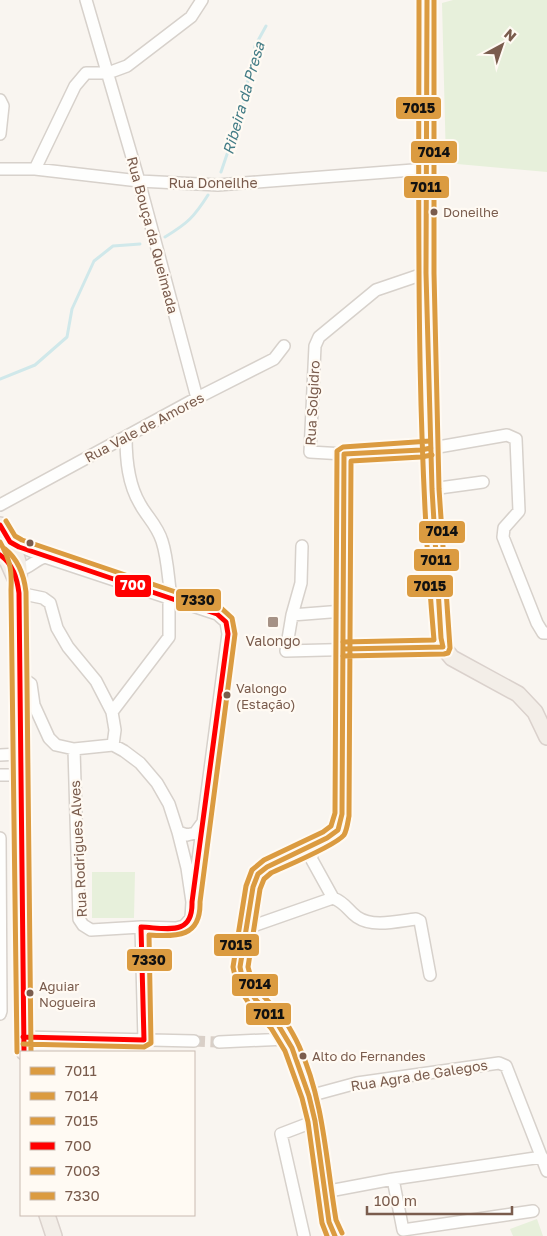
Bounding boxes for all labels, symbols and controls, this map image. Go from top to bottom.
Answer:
north arrow [477,20,527,70]
text: N [501,25,520,45]
water label: Ribeira da Presa [218,39,268,156]
line badge: 7015 [395,96,442,120]
text: 7015 [403,99,436,116]
line badge: 7014 [410,140,458,164]
text: 7014 [418,143,451,160]
street label: Rua Bouça da Queimada [124,155,182,315]
street label: Rua Doneilhe [168,174,258,191]
line badge: 7011 [403,175,450,199]
text: 7011 [410,178,442,195]
place label: Doneilhe [443,204,499,220]
marker: Doneilhe [429,207,439,217]
street label: Rua Solgidro [301,360,323,446]
street label: Rua Vale de Amores [81,388,207,466]
line badge: 7014 [418,520,466,544]
text: 7014 [426,522,459,539]
unlabelled marker [25,538,35,548]
line badge: 7011 [413,548,460,572]
text: 7011 [420,551,452,568]
line badge: 700 [114,574,152,598]
line badge: 7015 [406,574,454,598]
text: 700 [120,576,146,593]
text: 7015 [414,577,447,594]
line badge: 7330 [175,588,222,612]
text: 7330 [181,591,215,608]
marker: Valongo [266,615,280,629]
place label: Valongo [246,632,300,649]
place label: Valongo (Estação) [236,680,295,712]
marker: Valongo (Estação) [222,690,232,700]
street label: Rua Rodrigues Alves [66,780,90,918]
line badge: 7015 [213,933,260,957]
text: 7015 [220,936,253,953]
line badge: 7330 [126,948,173,972]
text: 7330 [132,951,166,968]
line badge: 7014 [231,973,279,997]
text: 7014 [239,975,272,992]
place label: Aguiar Nogueira [39,978,96,1010]
marker: Aguiar Nogueira [25,988,35,998]
line badge: 7011 [245,1002,292,1026]
text: 7011 [253,1005,285,1022]
place label: Alto do Fernandes [312,1048,426,1064]
legend [20,1051,195,1216]
marker: Alto do Fernandes [298,1051,308,1061]
street label: Rua Agra de Galegos [349,1056,489,1094]
text: 7011 [65,1061,97,1079]
text: 7014 [65,1086,99,1104]
text: 7015 [65,1111,98,1129]
text: 700 [65,1136,92,1154]
text: 7003 [65,1161,100,1179]
scale bar [367,1184,512,1216]
text: 7330 [65,1186,100,1204]
text: 100 m [374,1191,417,1209]

